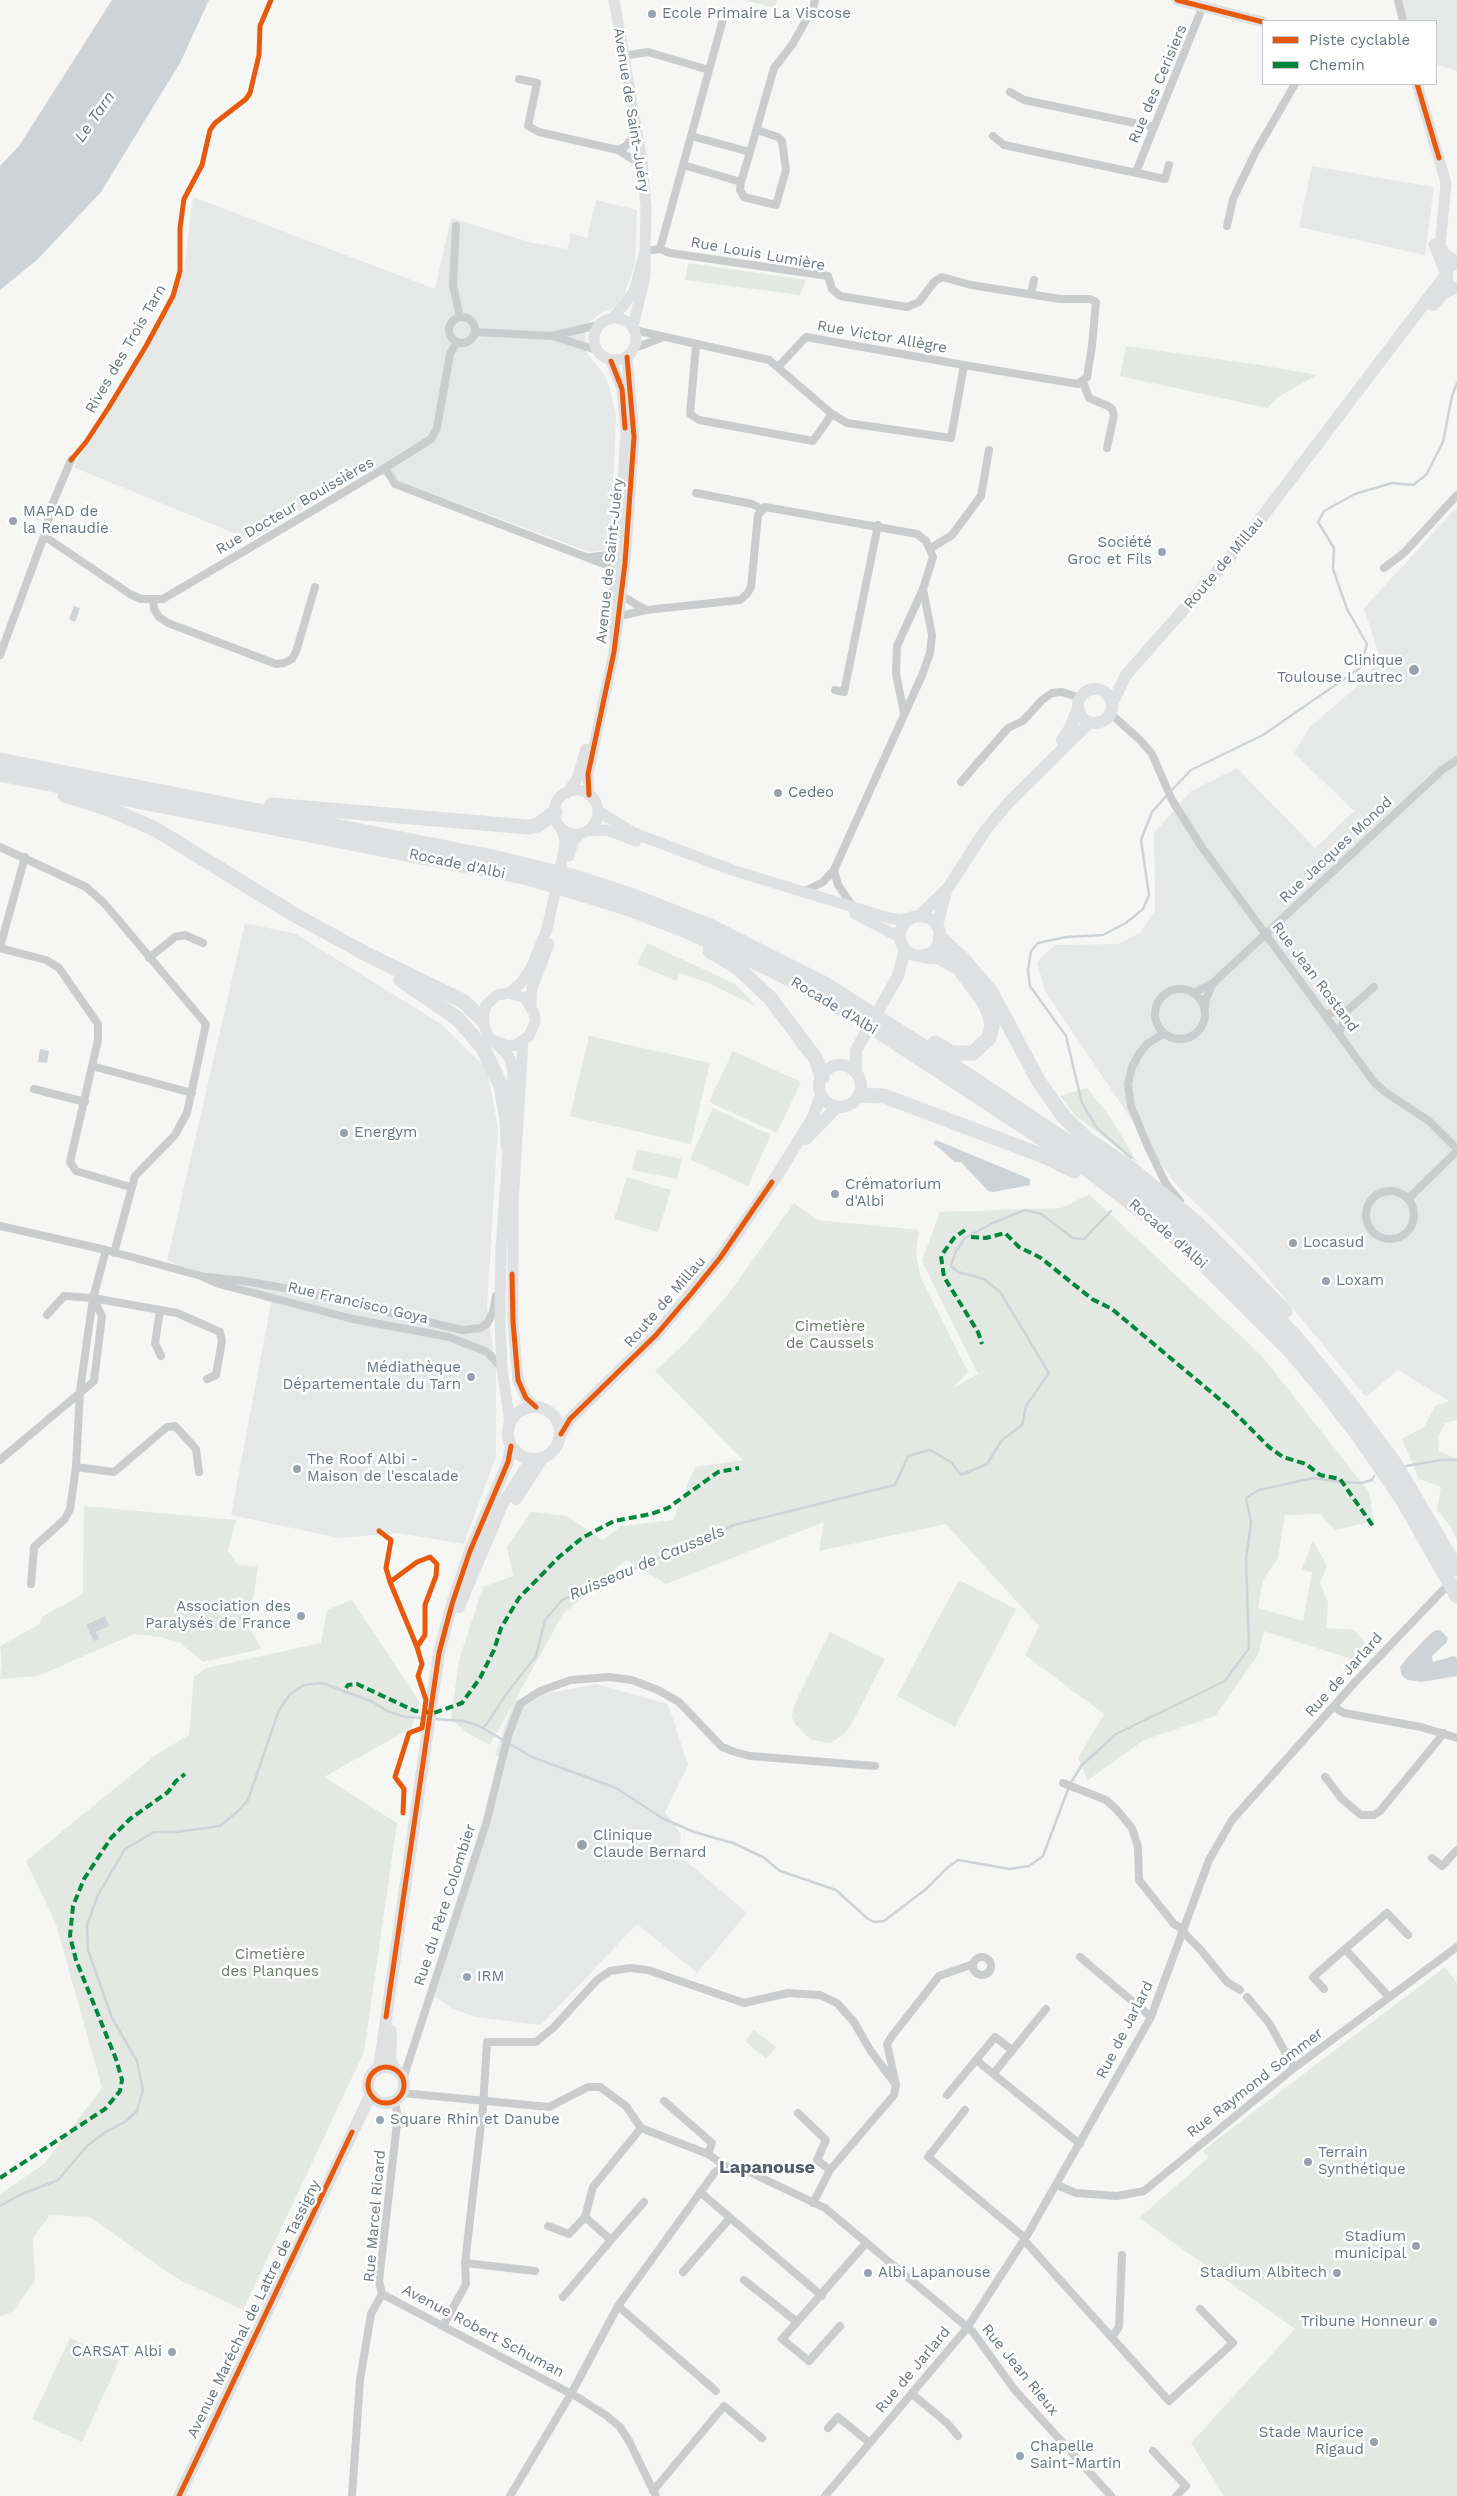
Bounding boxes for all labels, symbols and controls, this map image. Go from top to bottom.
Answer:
place label: Ecole Primaire La Viscose [662,5,851,23]
marker: Ecole Primaire La Viscose [646,8,658,20]
legend [1262,20,1437,85]
street label: Rue des Cerisiers [1125,22,1191,146]
street label: Avenue de Saint-Juéry [609,26,653,194]
text: Piste cyclable [1309,31,1410,49]
text: Chemin [1309,56,1365,74]
water label: Le Tarn [71,88,119,146]
street label: Rue Louis Lumière [689,233,827,275]
street label: Rives des Trois Tarn [82,281,170,417]
street label: Rue Victor Allègre [816,317,948,357]
street label: Rue Docteur Bouissières [213,453,377,559]
street label: Avenue de Saint-Juéry [592,477,628,645]
place label: MAPAD de la Renaudie [23,503,109,538]
street label: Route de Millau [1180,513,1268,613]
marker: MAPAD de la Renaudie [7,515,19,527]
place label: Société Groc et Fils [1067,534,1152,569]
marker: Société Groc et Fils [1156,546,1168,558]
place label: Clinique Toulouse Lautrec [1277,652,1403,687]
marker: Clinique Toulouse Lautrec [1407,663,1421,677]
place label: Cedeo [788,784,834,802]
marker: Cedeo [772,787,784,799]
street label: Rue Jacques Monod [1276,793,1396,907]
street label: Rocade d'Albi [407,845,507,883]
street label: Rue Jean Rostand [1268,919,1362,1035]
street label: Rocade d'Albi [787,973,881,1039]
place label: Energym [354,1124,417,1142]
marker: Energym [338,1127,350,1139]
place label: Crématorium d'Albi [845,1176,941,1211]
marker: Crématorium d'Albi [829,1188,841,1200]
street label: Rocade d'Albi [1125,1195,1211,1273]
place label: Locasud [1303,1234,1364,1252]
marker: Locasud [1287,1237,1299,1249]
street label: Route de Millau [621,1253,709,1351]
place label: Loxam [1336,1272,1384,1290]
marker: Loxam [1320,1275,1332,1287]
street label: Rue Francisco Goya [286,1278,430,1328]
park label: Cimetière de Caussels [786,1318,874,1353]
place label: Médiathèque Départementale du Tarn [283,1359,461,1394]
marker: Médiathèque Départementale du Tarn [465,1371,477,1383]
place label: The Roof Albi - Maison de l'escalade [307,1451,459,1486]
marker: The Roof Albi - Maison de l'escalade [291,1463,303,1475]
water label: Ruisseau de Caussels [567,1522,727,1604]
place label: Association des Paralysés de France [145,1598,291,1633]
marker: Association des Paralysés de France [295,1610,307,1622]
street label: Rue de Jarlard [1301,1629,1387,1721]
street label: Rue du Père Colombier [410,1822,480,1988]
place label: Clinique Claude Bernard [593,1827,706,1862]
marker: Clinique Claude Bernard [575,1838,589,1852]
park label: Cimetière des Planques [221,1946,319,1981]
place label: IRM [477,1968,504,1986]
marker: IRM [461,1971,473,1983]
street label: Rue de Jarlard [1093,1978,1157,2082]
street label: Rue Raymond Sommer [1183,2024,1327,2142]
place label: Square Rhin et Danube [390,2111,560,2129]
marker: Square Rhin et Danube [374,2114,386,2126]
place label: Terrain Synthétique [1318,2144,1406,2179]
street label: Rue Marcel Ricard [360,2149,390,2283]
marker: Terrain Synthétique [1302,2156,1314,2168]
district label: Lapanouse [719,2157,815,2179]
street label: Avenue Maréchal de Lattre de Tassigny [183,2177,325,2441]
place label: Stadium municipal [1334,2228,1406,2263]
marker: Stadium municipal [1410,2240,1422,2252]
place label: Albi Lapanouse [878,2264,990,2282]
place label: Stadium Albitech [1200,2264,1327,2282]
marker: Albi Lapanouse [862,2267,874,2279]
marker: Stadium Albitech [1331,2267,1343,2279]
street label: Avenue Robert Schuman [399,2281,567,2381]
place label: Tribune Honneur [1301,2313,1423,2331]
marker: Tribune Honneur [1427,2316,1439,2328]
street label: Rue Jean Rieux [978,2321,1062,2419]
street label: Rue de Jarlard [872,2323,954,2417]
place label: CARSAT Albi [72,2343,162,2361]
marker: CARSAT Albi [166,2346,178,2358]
place label: Stade Maurice Rigaud [1259,2424,1364,2459]
marker: Stade Maurice Rigaud [1368,2436,1380,2448]
place label: Chapelle Saint-Martin [1030,2438,1121,2473]
marker: Chapelle Saint-Martin [1014,2450,1026,2462]

